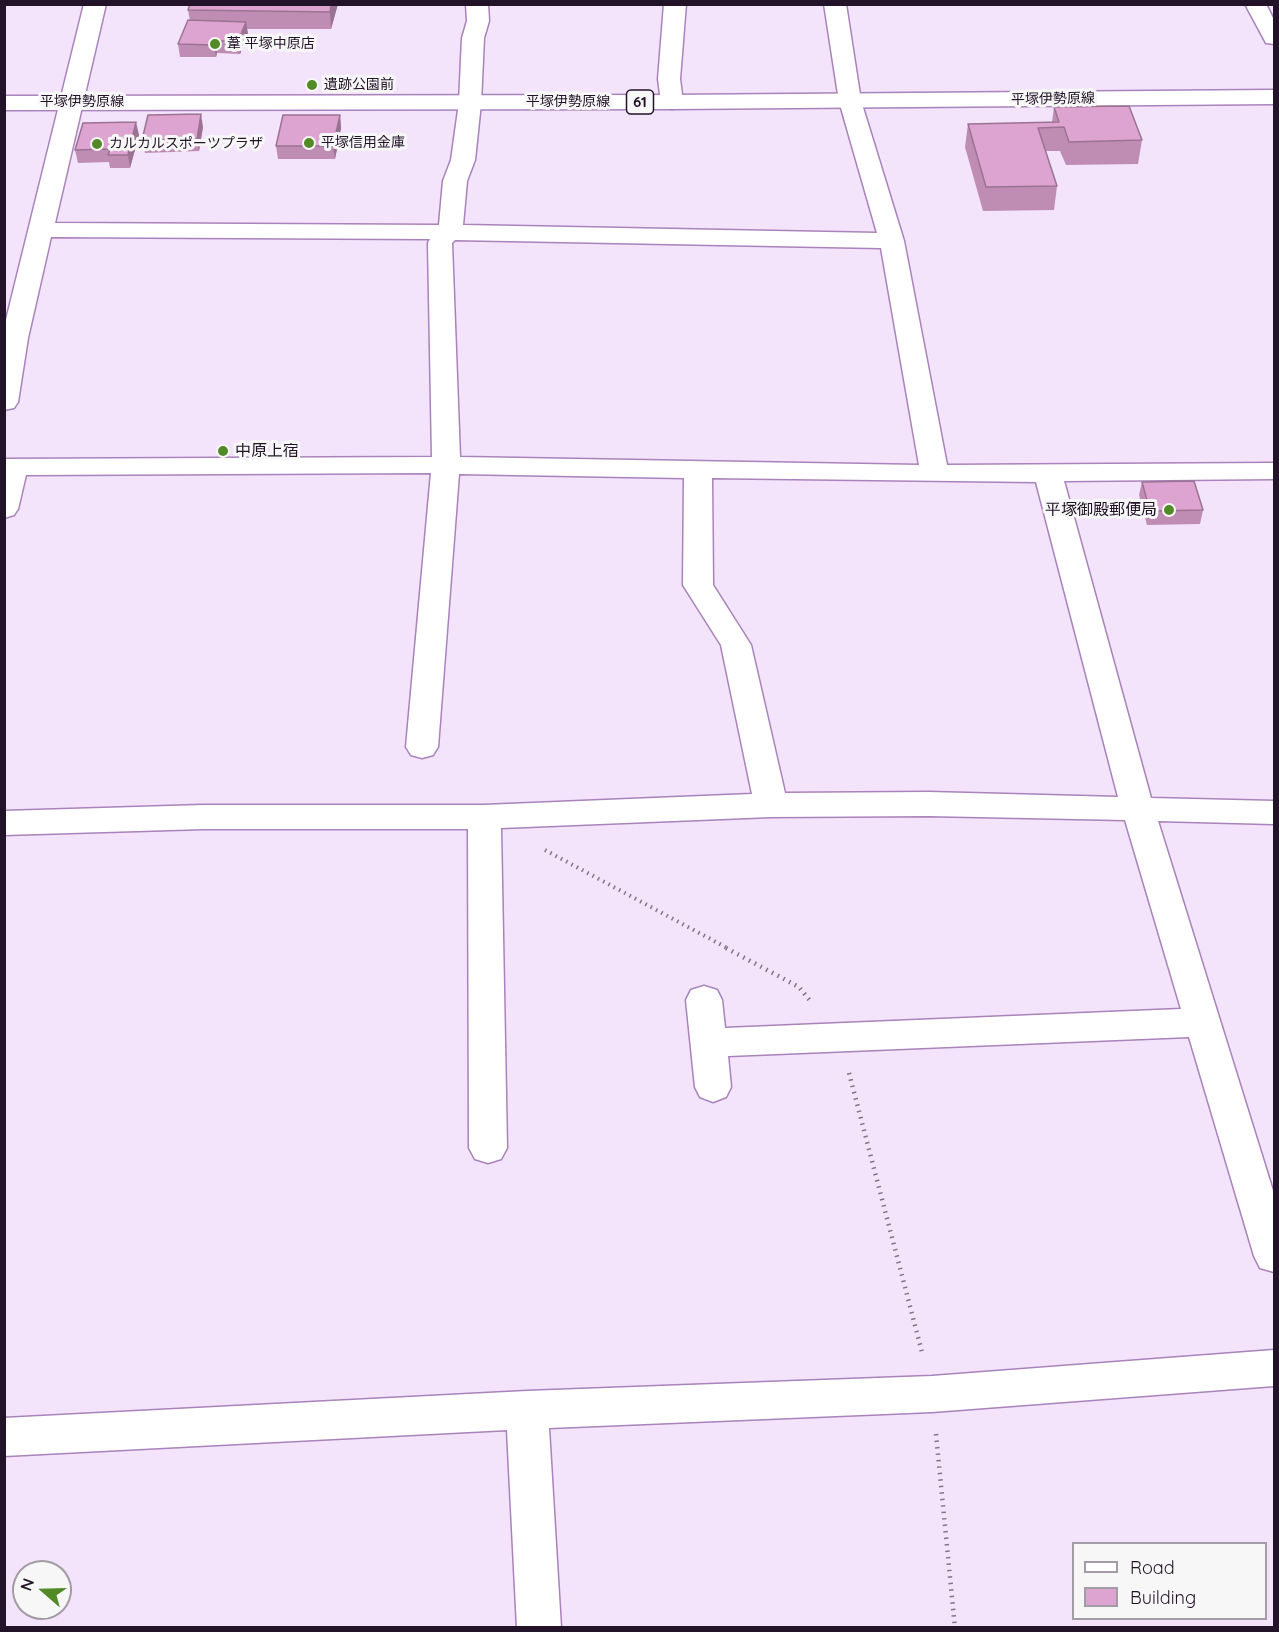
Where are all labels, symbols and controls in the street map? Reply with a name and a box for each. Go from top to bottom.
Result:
place label: 葦 平塚中原店 [227,36,315,52]
marker: 葦 平塚中原店 [208,37,222,51]
place label: 遺跡公園前 [324,77,394,93]
marker: 遺跡公園前 [305,78,319,92]
road number: 61 [626,90,654,114]
street label: 平塚伊勢原線 [1011,90,1095,108]
street label: 平塚伊勢原線 [40,94,124,110]
street label: 平塚伊勢原線 [526,94,610,110]
place label: 平塚信用金庫 [321,135,405,151]
place label: カルカルスポーツプラザ [109,136,263,152]
marker: 平塚信用金庫 [302,136,316,150]
marker: カルカルスポーツプラザ [90,137,104,151]
place label: 中原上宿 [235,441,299,461]
marker: 中原上宿 [216,444,230,458]
place label: 平塚御殿郵便局 [1045,500,1157,520]
marker: 平塚御殿郵便局 [1162,503,1176,517]
legend [1072,1542,1267,1620]
text: Road [1130,1556,1175,1579]
north arrow [12,1560,72,1620]
text: N [16,1576,38,1593]
text: Building [1130,1586,1196,1609]

